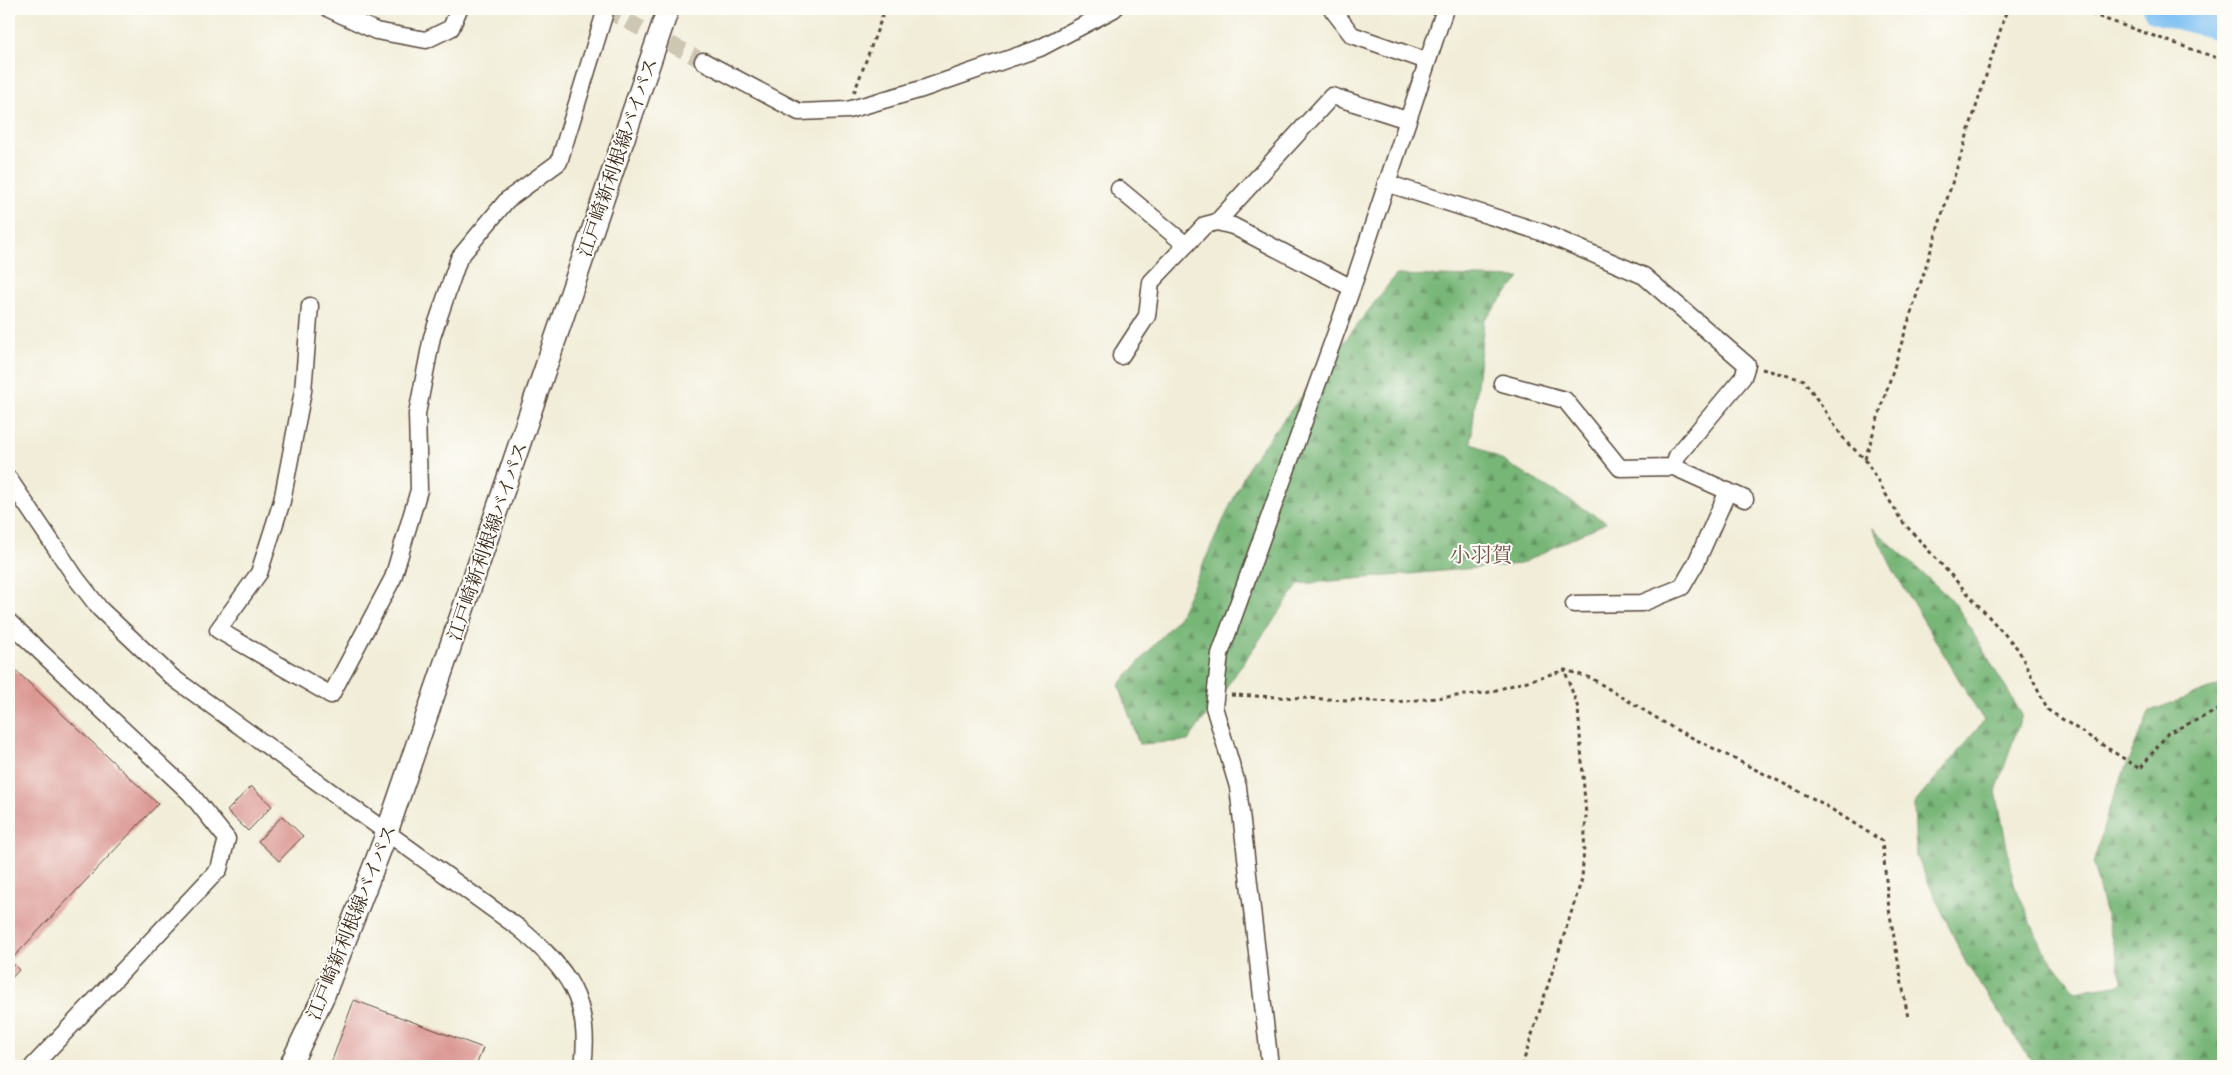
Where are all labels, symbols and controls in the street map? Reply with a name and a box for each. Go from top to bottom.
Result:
street label: 江戸崎新利根線バイパス [574,55,663,260]
street label: 江戸崎新利根線バイパス [444,439,533,644]
district label: 小羽賀 [1450,543,1513,569]
street label: 江戸崎新利根線バイパス [303,822,402,1024]

